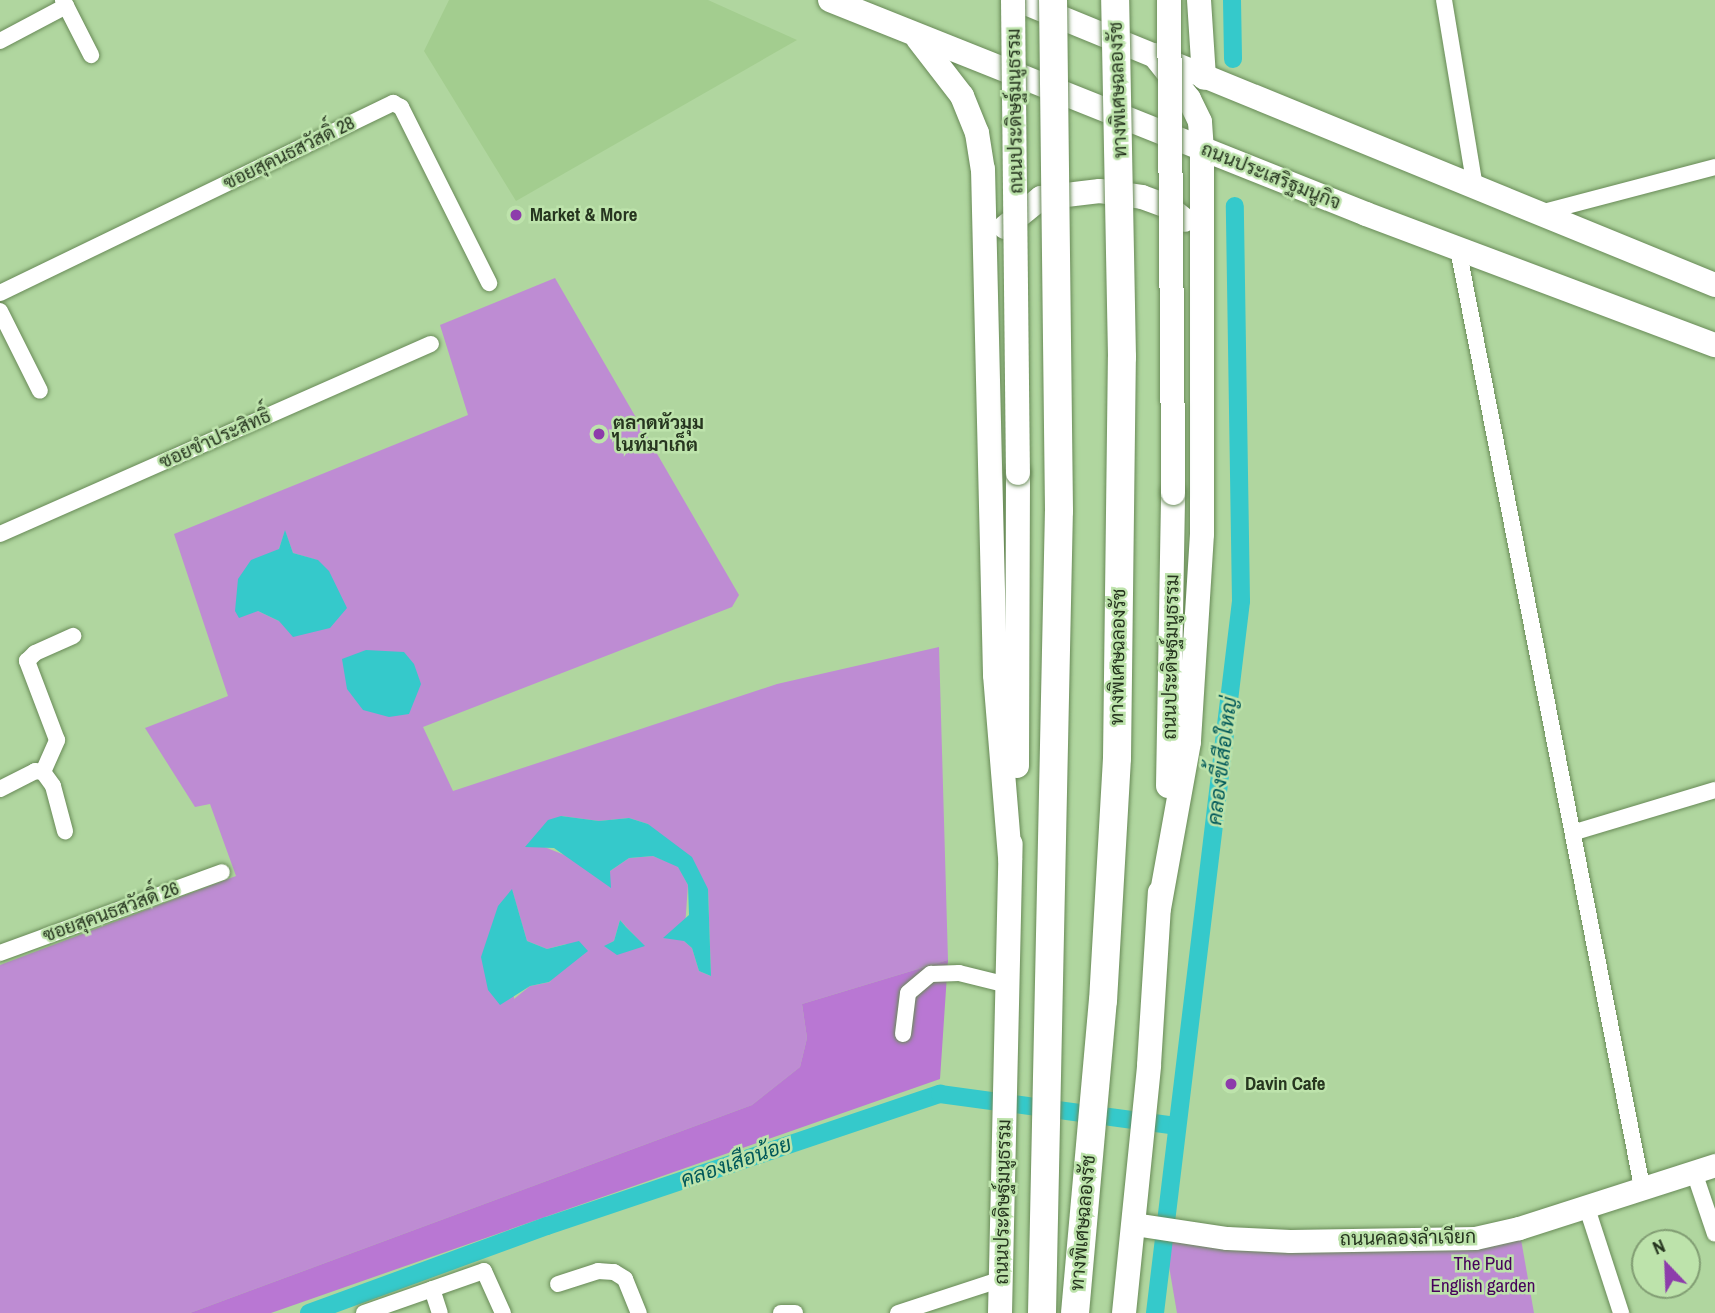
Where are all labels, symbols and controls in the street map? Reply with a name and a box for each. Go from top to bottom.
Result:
street label: ทางพิเศษฉลองรัช [1104,21,1132,159]
street label: ถนนประดิษฐ์มนูธรรม [1002,28,1028,194]
street label: ซอยสุคนธสวัสดิ์ 28 [220,111,358,195]
street label: ถนนประเสริฐมนูกิจ [1198,138,1344,214]
place label: Market & More [530,204,637,226]
marker: Market & More [508,207,524,223]
street label: ซอยขำประสิทธิ์ [156,404,274,474]
place label: ตลาดหัวมุม ไนท์มาเก็ต [613,412,704,456]
marker: ตลาดหัวมุม ไนท์มาเก็ต [591,426,607,442]
street label: ถนนประดิษฐ์มนูธรรม [1158,574,1184,740]
street label: ทางพิเศษฉลองรัช [1105,589,1131,725]
water label: คลองขี้เสือใหญ่ [1202,695,1242,827]
street label: ซอยสุคนธสวัสดิ์ 26 [40,877,182,947]
place label: Davin Cafe [1245,1073,1326,1095]
marker: Davin Cafe [1223,1076,1239,1092]
street label: ถนนประดิษฐ์มนูธรรม [990,1119,1016,1285]
water label: คลองเสือน้อย [677,1131,795,1193]
street label: ทางพิเศษฉลองรัช [1066,1154,1100,1292]
street label: ถนนคลองลำเจียก [1340,1225,1476,1251]
north arrow [1631,1229,1701,1299]
text: N [1648,1232,1669,1261]
park label: The Pud English garden [1431,1253,1535,1297]

